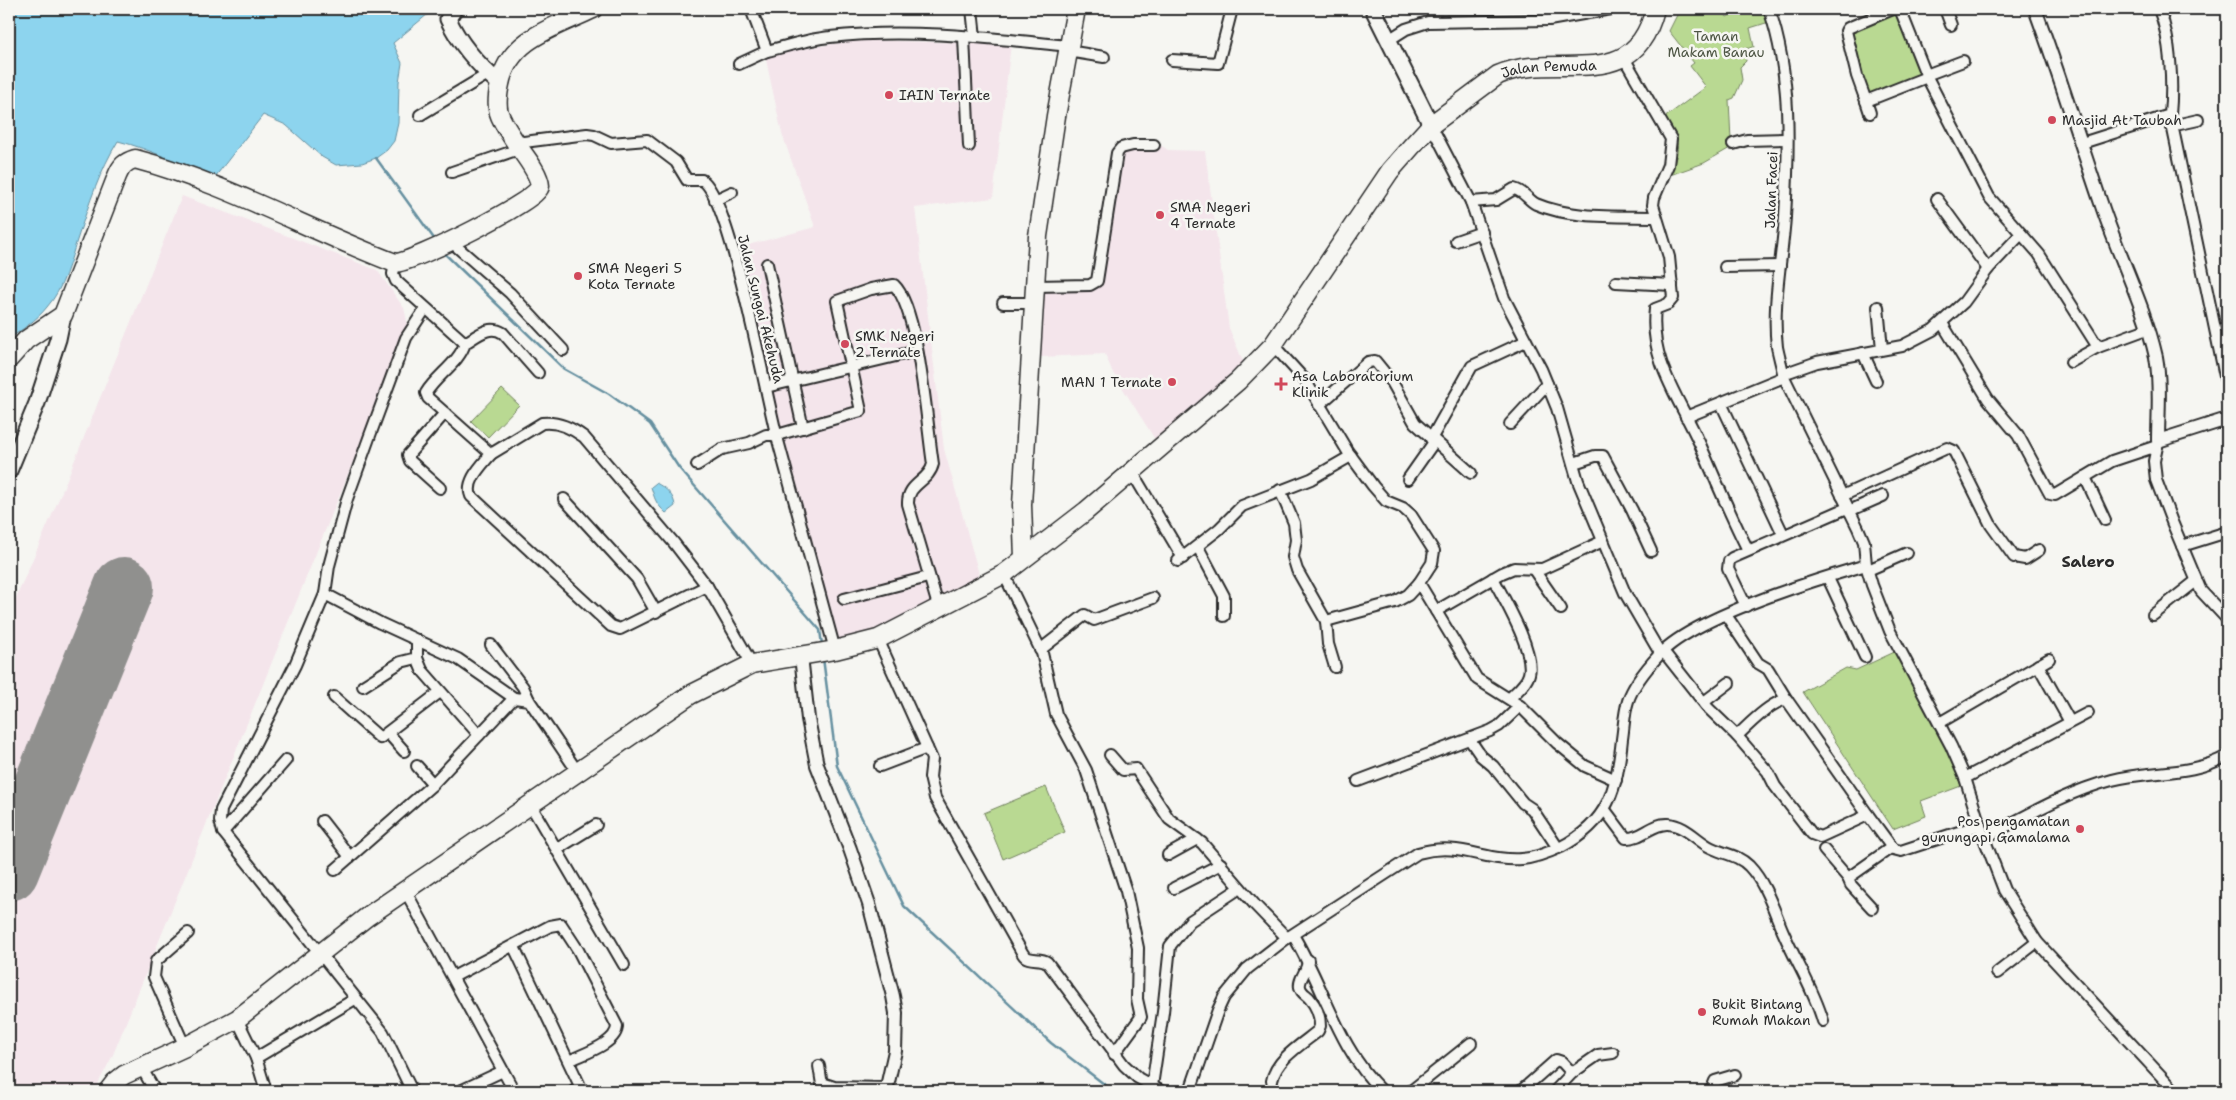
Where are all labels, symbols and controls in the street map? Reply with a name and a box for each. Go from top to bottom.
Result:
park label: Taman Makam Banau [1667,27,1765,61]
street label: Jalan Pemuda [1498,56,1598,82]
place label: IAIN Ternate [899,86,990,104]
marker: IAIN Ternate [883,89,895,101]
place label: Masjid At Taubah [2062,111,2182,129]
marker: Masjid At Taubah [2046,114,2058,126]
street label: Jalan Facei [1761,151,1781,229]
place label: SMA Negeri 4 Ternate [1170,198,1251,232]
marker: SMA Negeri 4 Ternate [1154,209,1166,221]
street label: Jalan Sungai Akehuda [734,233,788,386]
place label: SMA Negeri 5 Kota Ternate [588,259,682,293]
marker: SMA Negeri 5 Kota Ternate [572,270,584,282]
place label: SMK Negeri 2 Ternate [855,327,935,361]
marker: SMK Negeri 2 Ternate [839,338,851,350]
place label: Asa Laboratorium Klinik [1292,367,1413,401]
place label: MAN 1 Ternate [1061,373,1162,391]
marker: MAN 1 Ternate [1166,376,1178,388]
marker: Asa Laboratorium Klinik [1274,377,1288,391]
district label: Salero [2061,551,2115,572]
place label: Pos pengamatan gunungapi Gamalama [1921,812,2070,846]
marker: Pos pengamatan gunungapi Gamalama [2074,823,2086,835]
place label: Bukit Bintang Rumah Makan [1712,995,1811,1029]
marker: Bukit Bintang Rumah Makan [1696,1006,1708,1018]

